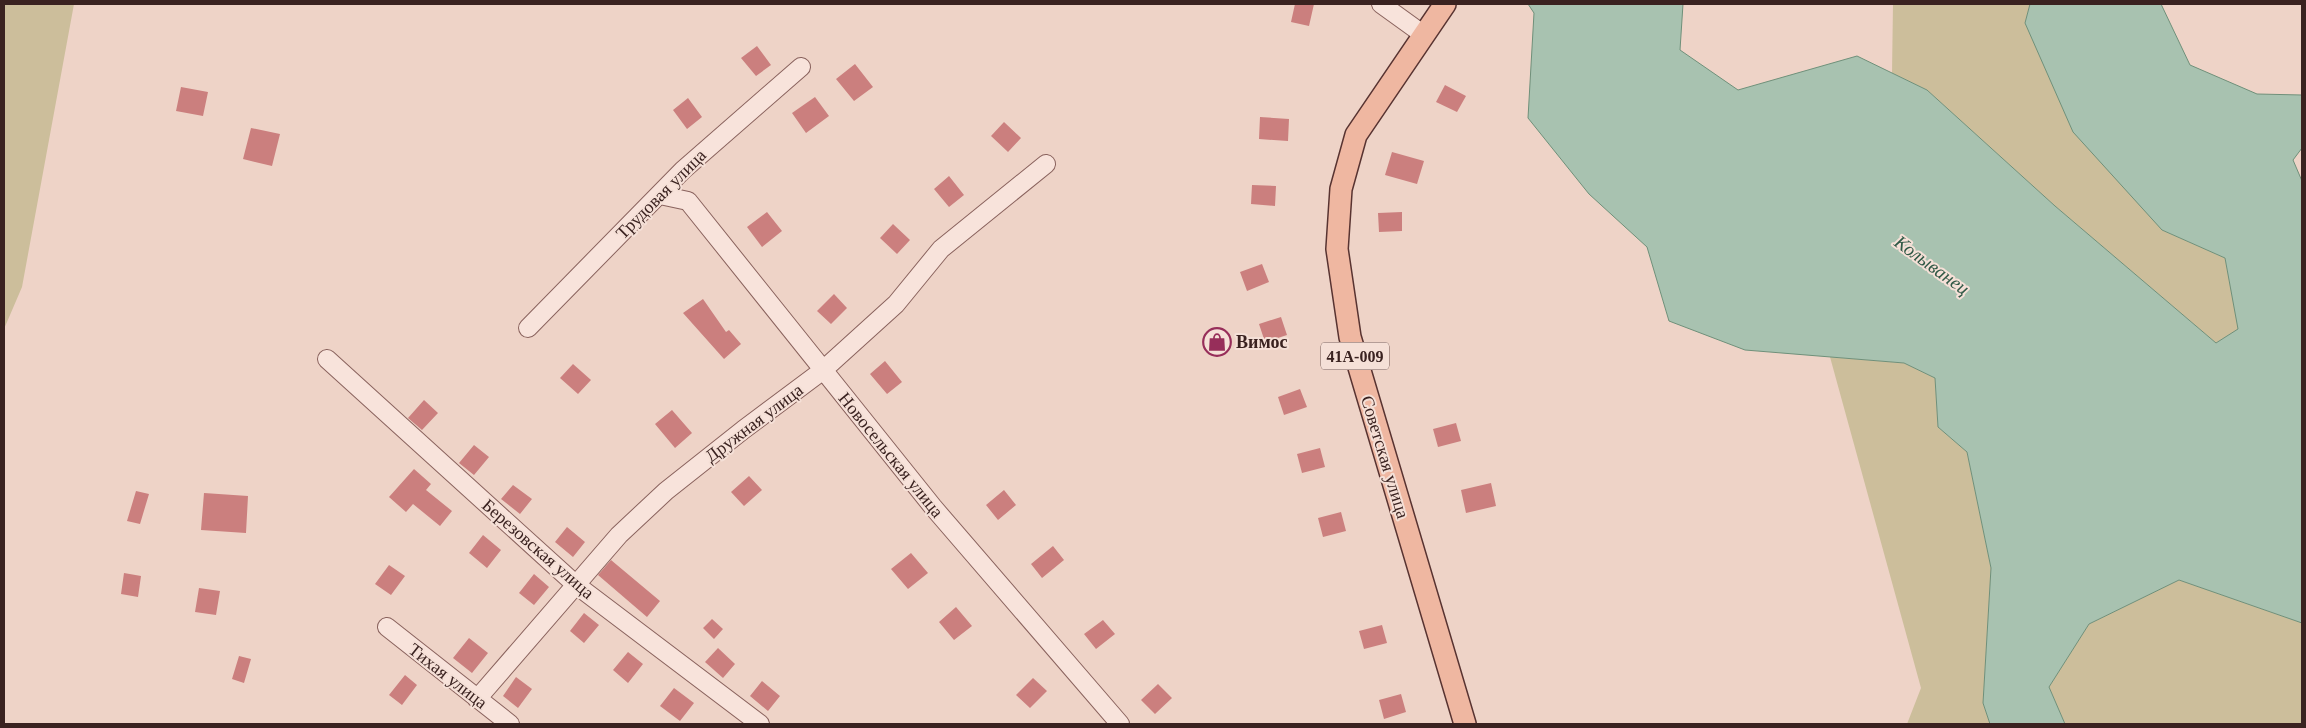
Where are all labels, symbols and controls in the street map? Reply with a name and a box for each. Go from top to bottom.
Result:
street label: Трудовая улица [612,145,710,243]
water label: Колыванец [1890,230,1973,299]
shop icon: Вимос [1202,327,1232,357]
place label: Вимос [1236,332,1287,352]
road number: 41А-009 [1321,342,1389,370]
street label: Дружная улица [701,380,807,466]
street label: Новосельская улица [834,389,948,521]
street label: Советская улица [1357,393,1413,521]
street label: Березовская улица [478,495,598,603]
street label: Тихая улица [405,639,491,713]

